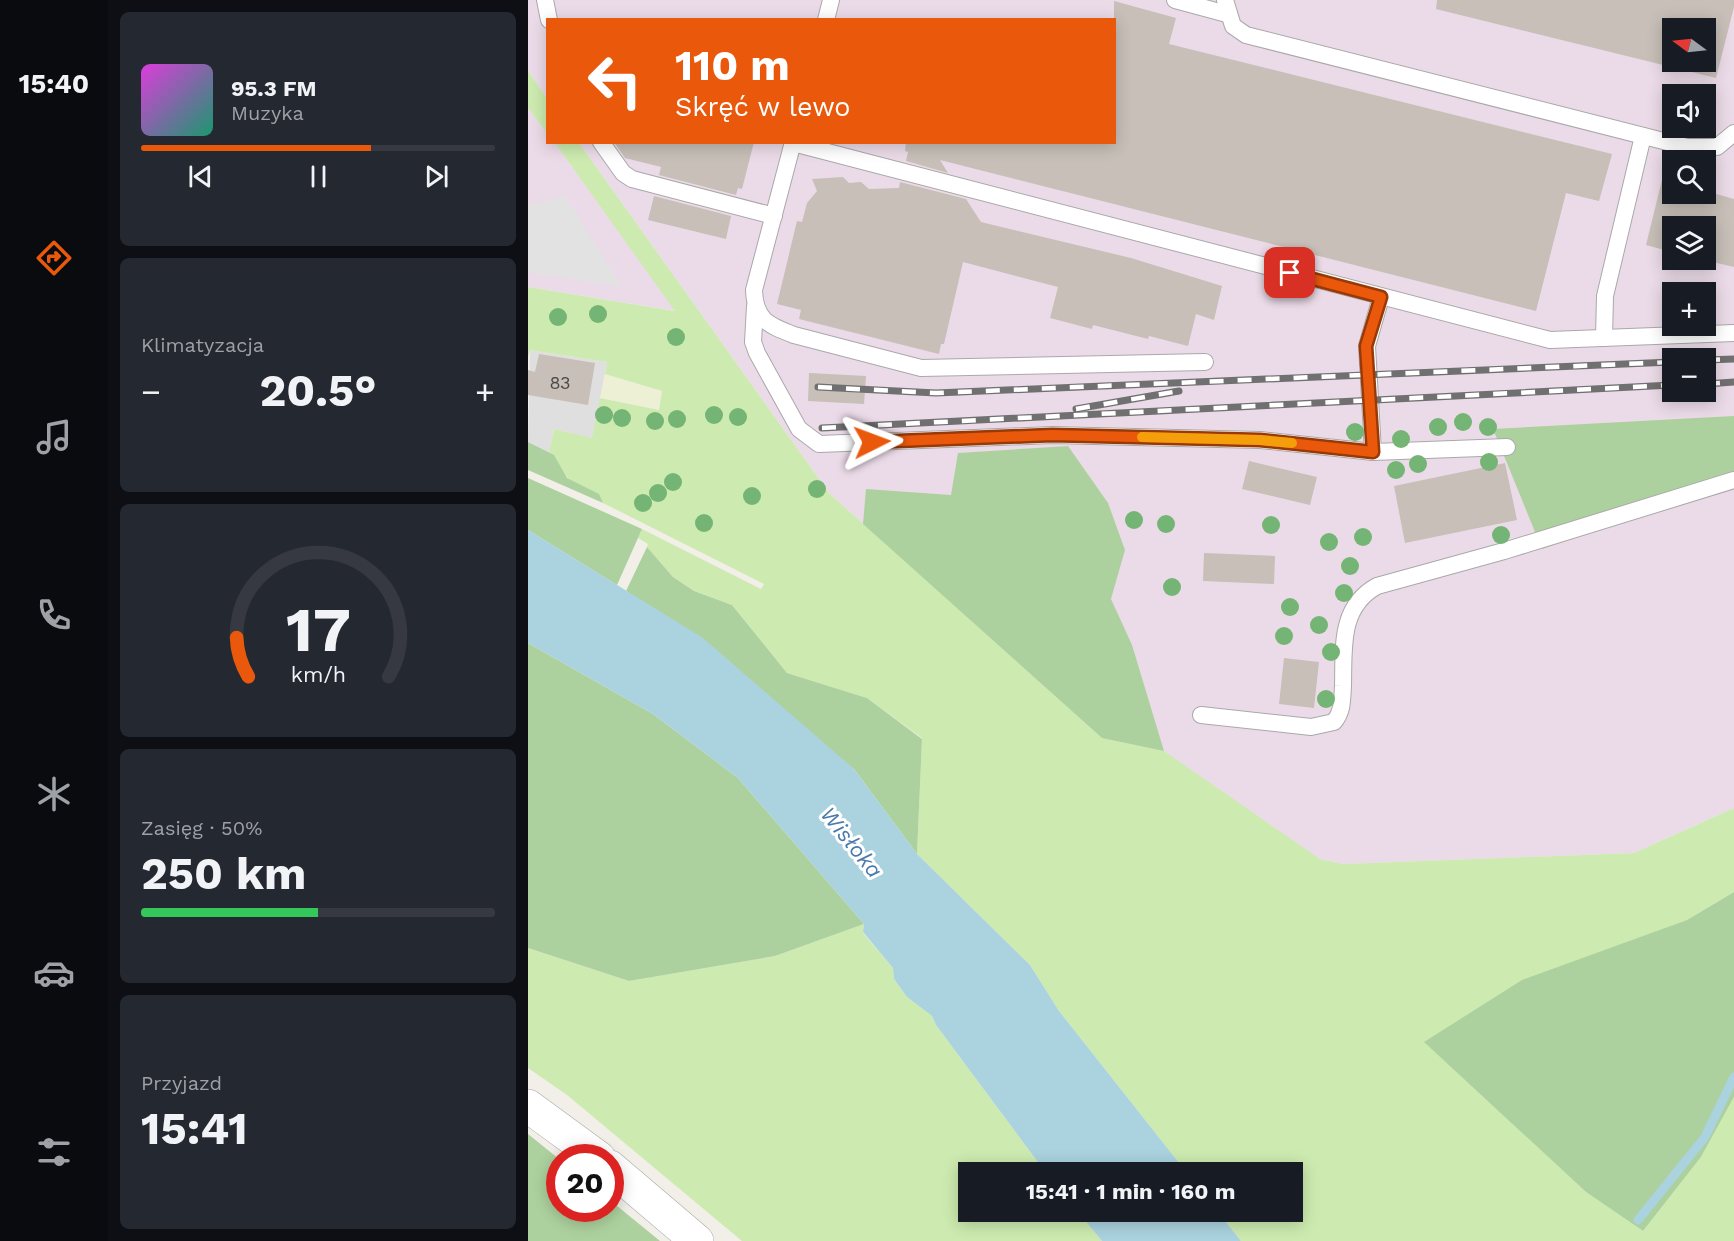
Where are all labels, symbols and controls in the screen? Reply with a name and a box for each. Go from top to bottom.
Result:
north arrow [1662,18,1716,72]
map controls [1662,18,1716,402]
text: 110 m [675,41,790,90]
icon: left [576,42,654,120]
text: 15:40 [19,68,89,100]
text: 95.3 FM [231,76,316,101]
button: sound [1662,84,1716,138]
text: Skręć w lewo [675,91,851,123]
text: Muzyka [231,101,304,125]
button: search [1662,150,1716,204]
icon: previous [184,160,217,193]
icon: pause [302,160,335,193]
icon: next [420,160,453,193]
button: layers [1662,216,1716,270]
icon: directions [33,237,75,279]
pin [1264,247,1315,298]
icon: arrive [1273,256,1306,289]
button: + [1662,282,1716,336]
text: Klimatyzacja [141,333,264,357]
button: − [1662,348,1716,402]
text: 20.5° [260,364,376,417]
text: − [141,372,161,411]
text: + [475,372,495,411]
house number: 83 [549,372,571,393]
position arrow [840,410,904,474]
icon: music [33,416,75,458]
icon: phone [33,594,75,636]
text: 17 [286,594,350,667]
text: km/h [290,663,346,688]
icon: climate [33,773,75,815]
water label: Wisłoka [816,802,888,883]
text: Zasięg · 50% [141,816,262,840]
text: 250 km [141,847,306,900]
icon: car [33,952,75,994]
text: Przyjazd [141,1071,222,1095]
text: 15:41 [141,1102,248,1155]
icon: filters [33,1131,75,1173]
speed limit sign: 20 [546,1144,624,1222]
text: 15:41 · 1 min · 160 m [1026,1179,1235,1204]

